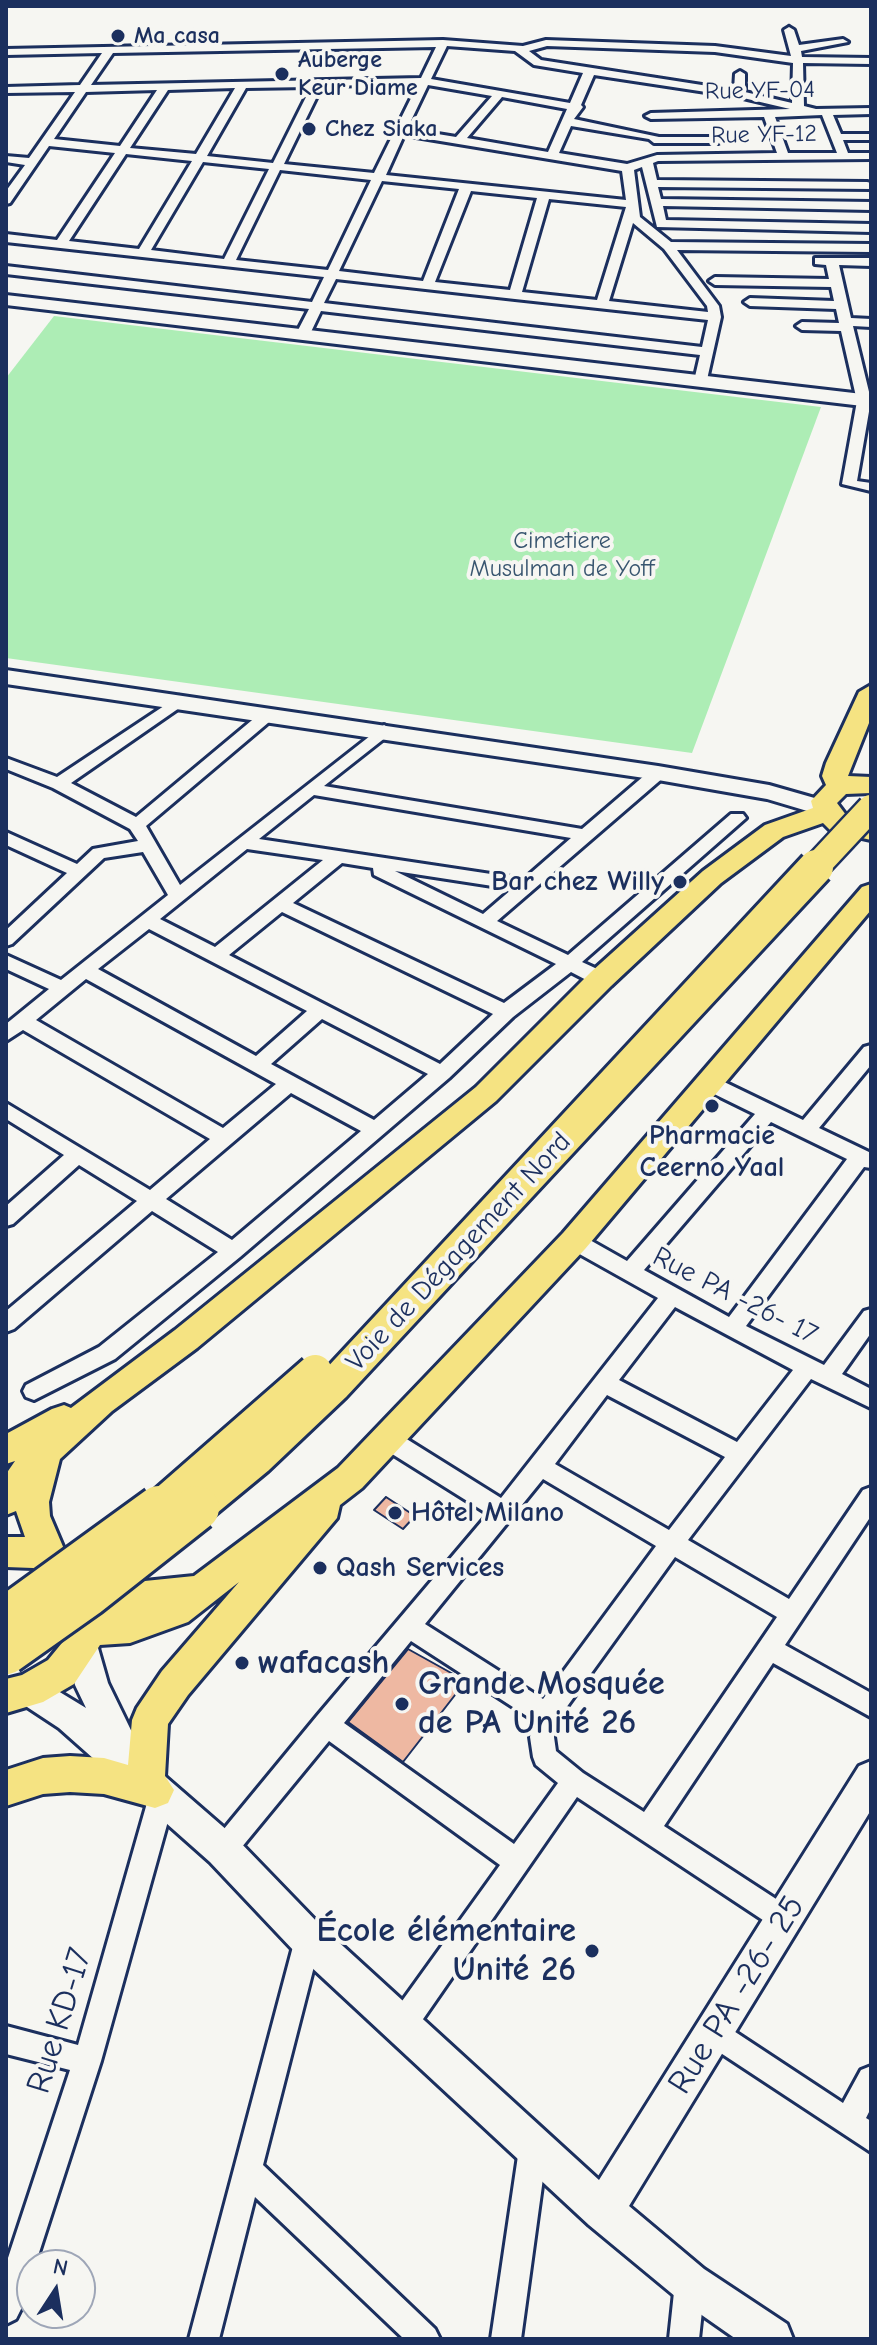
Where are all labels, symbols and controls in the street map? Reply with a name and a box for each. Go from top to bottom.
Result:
place label: Ma casa [134,22,220,50]
marker: Ma casa [109,27,127,45]
place label: Auberge Keur Diame [298,46,418,102]
marker: Auberge Keur Diame [273,65,291,83]
street label: Rue YF-04 [705,76,815,106]
place label: Chez Siaka [325,115,437,143]
marker: Chez Siaka [300,120,318,138]
street label: Rue YF-12 [711,120,817,150]
park label: Cimetiere Musulman de Yoff [470,527,654,583]
place label: Bar chez Willy [491,865,664,899]
marker: Bar chez Willy [671,873,689,891]
marker: Pharmacie Ceerno Yaal [703,1097,721,1115]
place label: Pharmacie Ceerno Yaal [640,1119,784,1185]
street label: Voie de Dégagement Nord [340,1126,578,1378]
street label: Rue PA -26- 17 [647,1240,823,1352]
place label: Hôtel Milano [411,1496,564,1530]
marker: Hôtel Milano [386,1504,404,1522]
place label: Qash Services [336,1551,504,1585]
marker: Qash Services [311,1559,329,1577]
place label: wafacash [258,1643,390,1683]
marker: wafacash [233,1654,251,1672]
place label: Grande Mosquée de PA Unité 26 [418,1664,665,1744]
marker: Grande Mosquée de PA Unité 26 [393,1695,411,1713]
street label: Rue PA -26- 25 [660,1888,814,2102]
place label: École élémentaire Unité 26 [317,1911,576,1990]
marker: École élémentaire Unité 26 [583,1942,601,1960]
street label: Rue KD-17 [19,1943,101,2099]
north arrow [16,2249,96,2329]
text: N [51,2253,70,2282]

